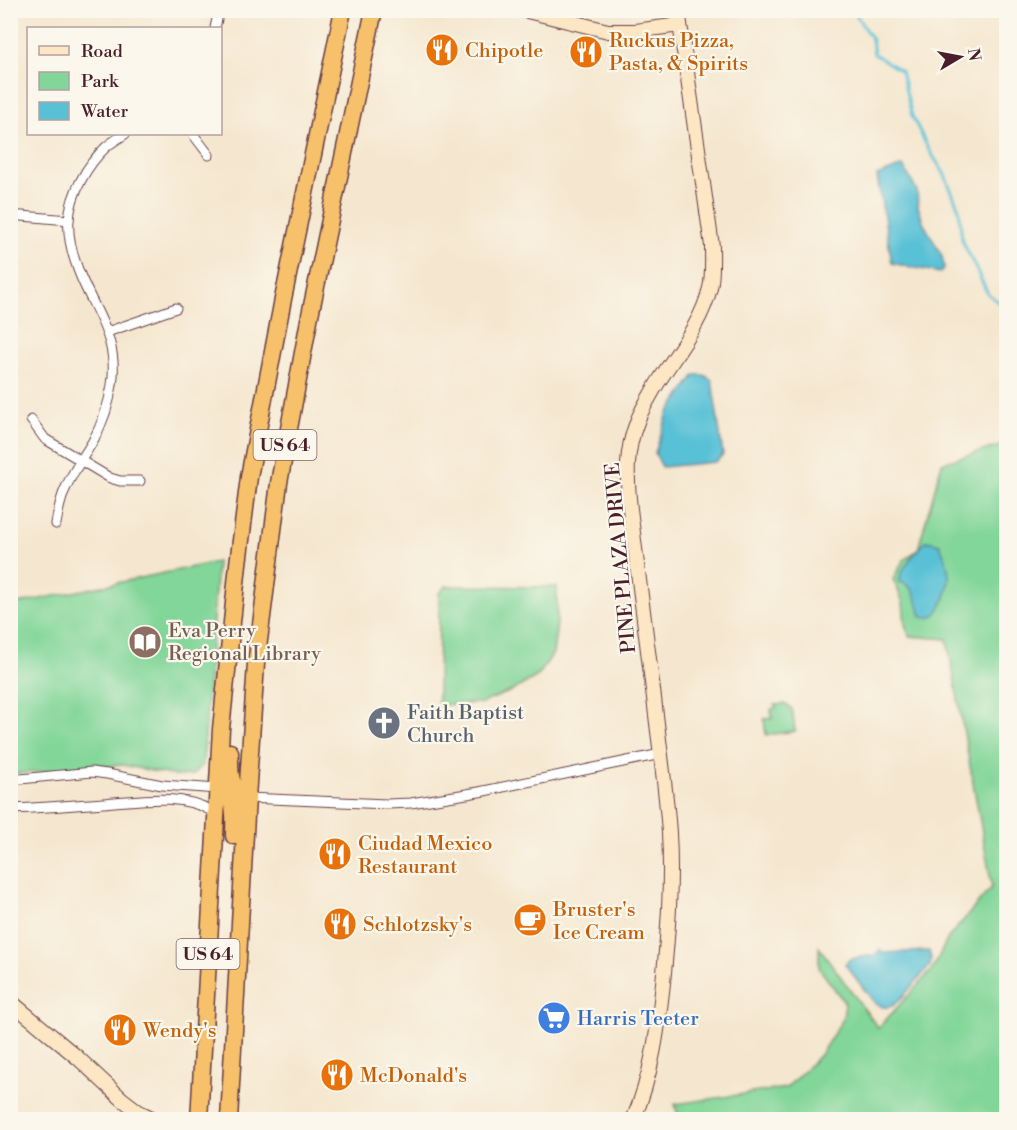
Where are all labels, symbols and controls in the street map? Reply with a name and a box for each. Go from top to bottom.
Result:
legend [27,27,222,135]
north arrow [930,27,990,87]
place label: Ruckus Pizza, Pasta, & Spirits [609,29,748,77]
restaurant icon: Chipotle [424,32,460,68]
restaurant icon: Ruckus Pizza, Pasta, & Spirits [568,34,604,70]
place label: Chipotle [465,39,543,64]
text: Road [81,40,124,63]
text: N [963,47,985,63]
text: Park [81,70,120,93]
text: Water [80,100,129,123]
road number: US 64 [254,430,316,460]
street label: PINE PLAZA DRIVE [601,461,642,654]
place label: Eva Perry Regional Library [168,619,321,667]
library icon: Eva Perry Regional Library [127,624,163,660]
place label: Faith Baptist Church [407,701,524,749]
church icon: Faith Baptist Church [366,705,402,741]
place label: Ciudad Mexico Restaurant [358,832,492,880]
restaurant icon: Ciudad Mexico Restaurant [317,836,353,872]
place label: Bruster's Ice Cream [552,898,645,946]
cafe icon: Bruster's Ice Cream [512,902,548,938]
restaurant icon: Schlotzsky's [322,906,358,942]
place label: Schlotzsky's [363,913,472,938]
road number: US 64 [176,939,240,969]
supermarket icon: Harris Teeter [536,1000,572,1036]
place label: Harris Teeter [577,1007,699,1032]
restaurant icon: Wendy's [102,1012,138,1048]
place label: Wendy's [142,1019,216,1044]
restaurant icon: McDonald's [319,1057,355,1093]
place label: McDonald's [360,1064,467,1089]

